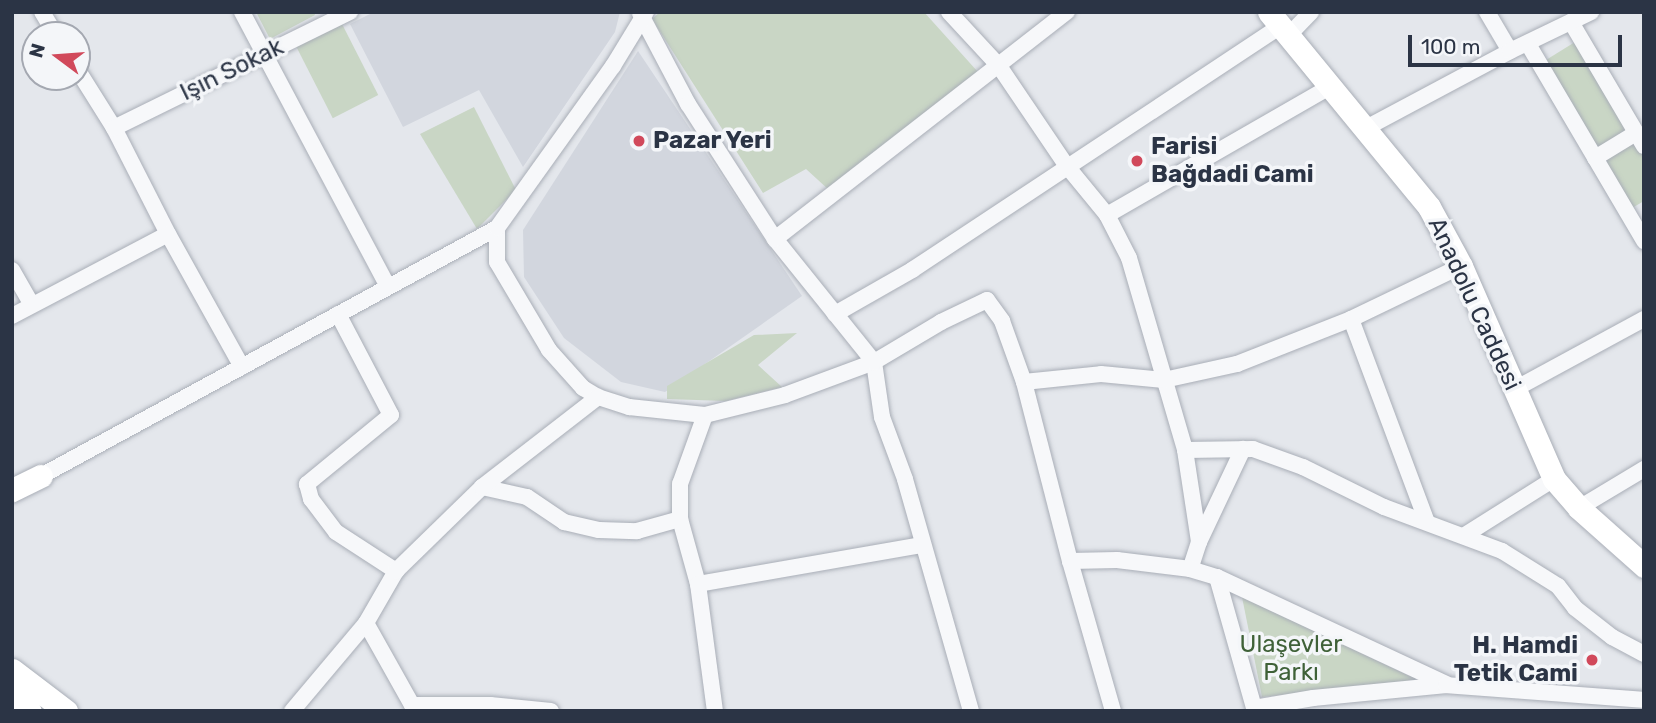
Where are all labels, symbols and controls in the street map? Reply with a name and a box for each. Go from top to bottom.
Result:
north arrow [21,21,91,91]
scale bar [1411,21,1624,65]
street label: Işın Sokak [176,33,288,107]
text: 100 m [1421,34,1480,59]
text: N [24,41,50,60]
place label: Pazar Yeri [653,127,773,155]
marker: Pazar Yeri [631,133,647,149]
place label: Farisi Bağdadi Cami [1151,133,1314,189]
marker: Farisi Bağdadi Cami [1129,153,1145,169]
street label: Anadolu Caddesi [1421,213,1527,395]
park label: Ulaşevler Parkı [1240,631,1342,687]
place label: H. Hamdi Tetik Cami [1454,632,1578,688]
marker: H. Hamdi Tetik Cami [1584,652,1600,668]

